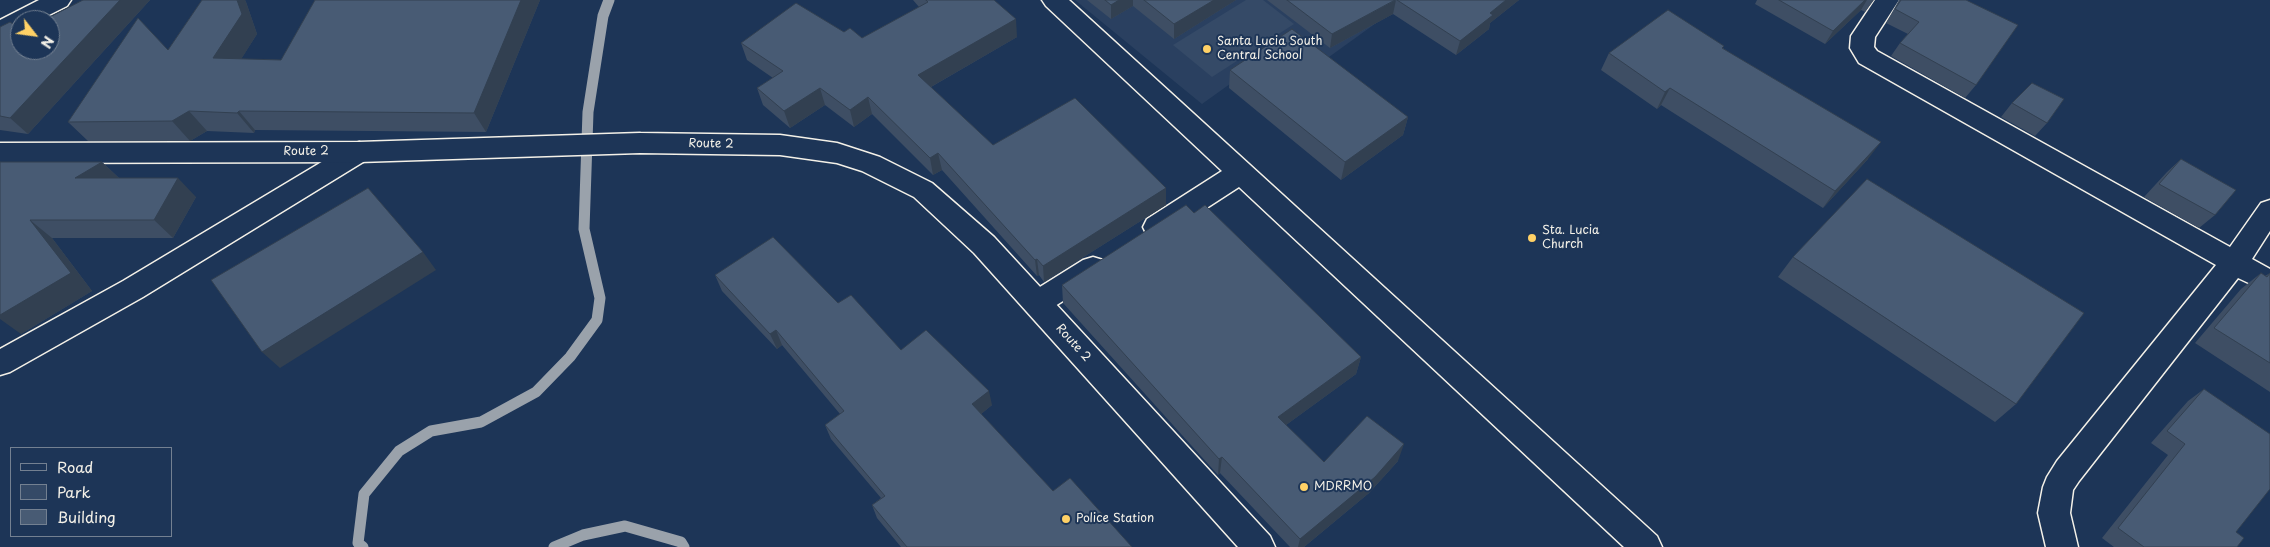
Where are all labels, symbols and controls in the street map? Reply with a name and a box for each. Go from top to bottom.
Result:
north arrow [10,10,60,60]
text: N [36,32,59,52]
place label: Santa Lucia South Central School [1217,35,1322,63]
marker: Santa Lucia South Central School [1201,43,1213,55]
street label: Route 2 [688,136,734,152]
street label: Route 2 [283,145,329,159]
place label: Sta. Lucia Church [1542,224,1599,252]
marker: Sta. Lucia Church [1526,232,1538,244]
street label: Route 2 [1052,321,1094,365]
legend [10,447,172,537]
text: Road [57,455,93,478]
text: Park [57,480,91,503]
place label: MDRRMO [1314,480,1372,494]
marker: MDRRMO [1298,481,1310,493]
text: Building [57,505,116,528]
place label: Police Station [1076,512,1154,526]
marker: Police Station [1060,513,1072,525]

